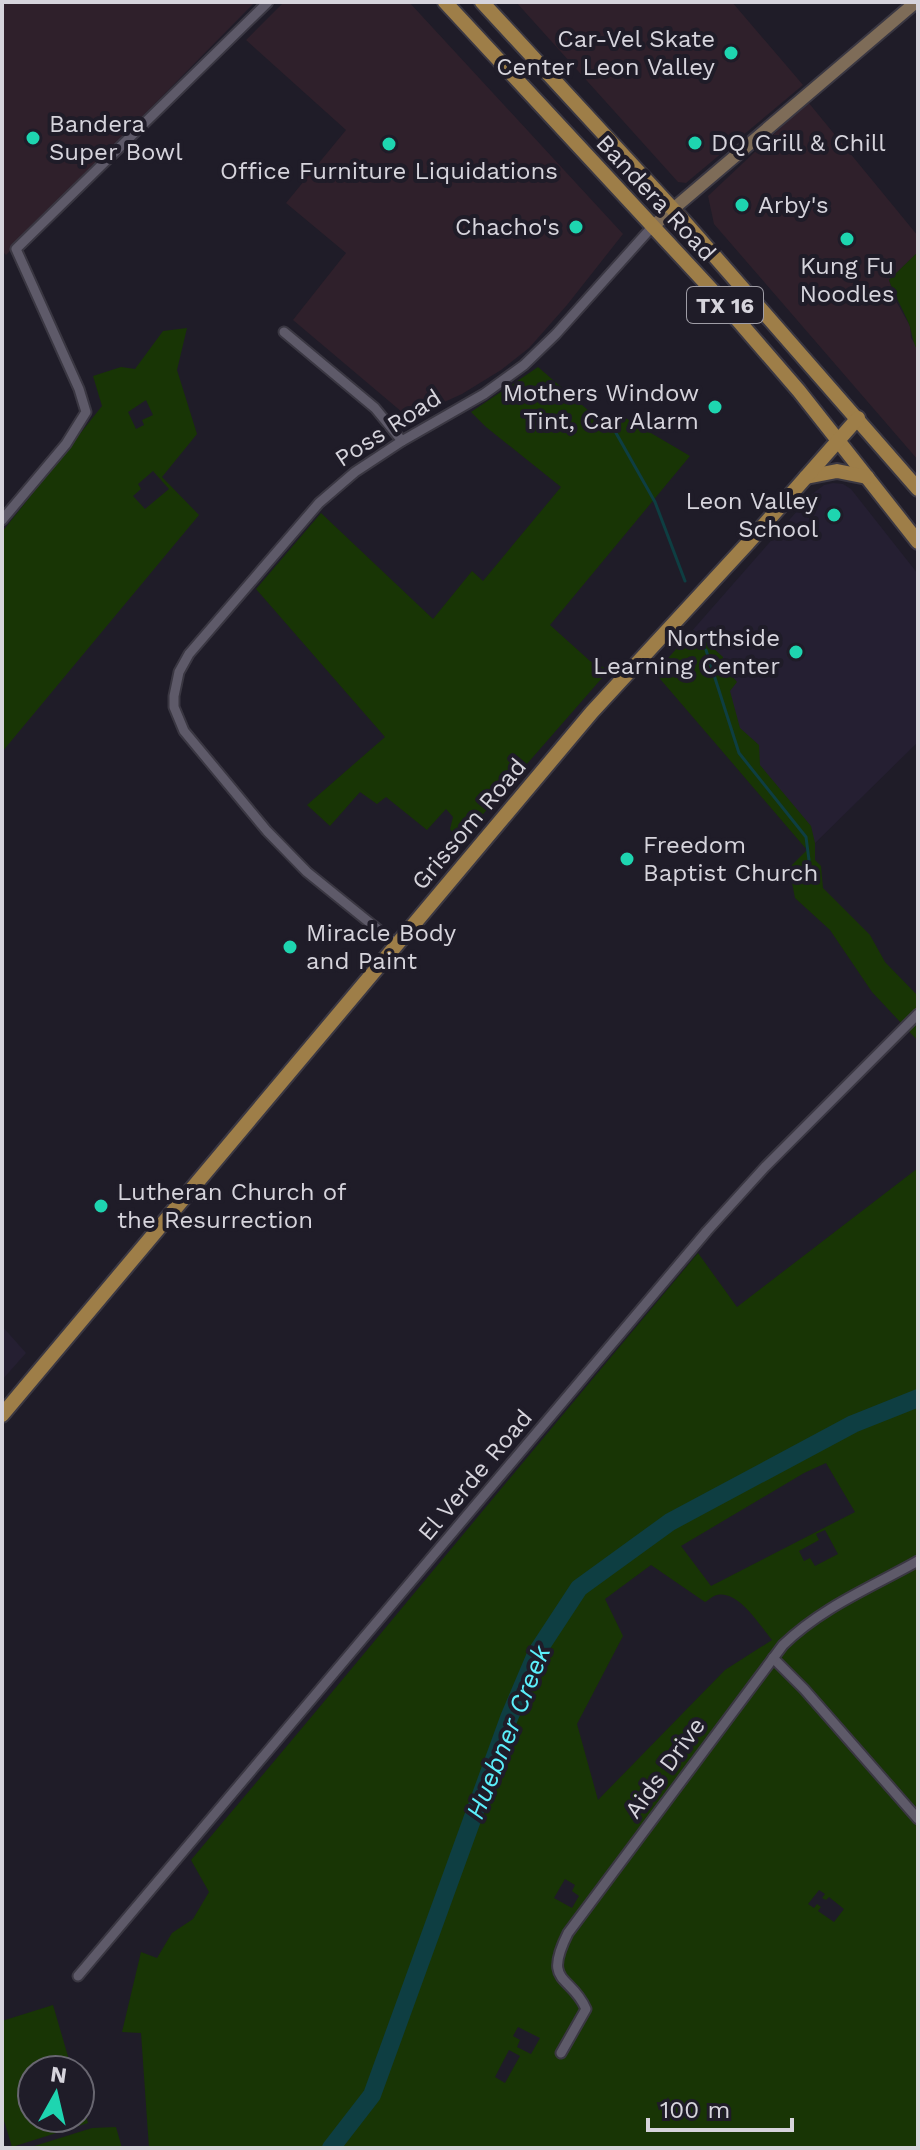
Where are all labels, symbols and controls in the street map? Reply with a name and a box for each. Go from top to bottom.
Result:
place label: Car-Vel Skate Center Leon Valley [496,25,716,81]
marker: Car-Vel Skate Center Leon Valley [722,44,740,62]
place label: Bandera Super Bowl [49,110,183,166]
marker: Bandera Super Bowl [24,129,42,147]
street label: Bandera Road [590,129,722,267]
place label: DQ Grill & Chill [711,129,886,157]
marker: DQ Grill & Chill [686,134,704,152]
marker: Office Furniture Liquidations [380,135,398,153]
place label: Office Furniture Liquidations [220,157,558,185]
place label: Arby's [758,191,829,219]
marker: Arby's [733,196,751,214]
place label: Chacho's [455,213,560,241]
marker: Chacho's [567,218,585,236]
marker: Kung Fu Noodles [838,230,856,248]
place label: Kung Fu Noodles [799,252,895,308]
road number: TX 16 [687,287,763,323]
place label: Mothers Window Tint, Car Alarm [503,379,699,435]
street label: Poss Road [330,383,446,473]
marker: Mothers Window Tint, Car Alarm [706,398,724,416]
place label: Leon Valley School [685,487,819,543]
marker: Leon Valley School [825,506,843,524]
place label: Northside Learning Center [593,624,780,680]
marker: Northside Learning Center [787,643,805,661]
street label: Grissom Road [406,753,532,895]
place label: Freedom Baptist Church [643,831,818,887]
marker: Freedom Baptist Church [618,850,636,868]
place label: Miracle Body and Paint [306,919,457,975]
marker: Miracle Body and Paint [281,938,299,956]
place label: Lutheran Church of the Resurrection [117,1178,347,1234]
marker: Lutheran Church of the Resurrection [92,1197,110,1215]
street label: El Verde Road [412,1404,538,1546]
water label: Huebner Creek [460,1640,557,1823]
street label: Aids Drive [619,1712,711,1824]
north arrow [16,2054,96,2134]
text: N [49,2061,69,2088]
scale bar [648,2082,792,2132]
text: 100 m [660,2096,730,2124]

